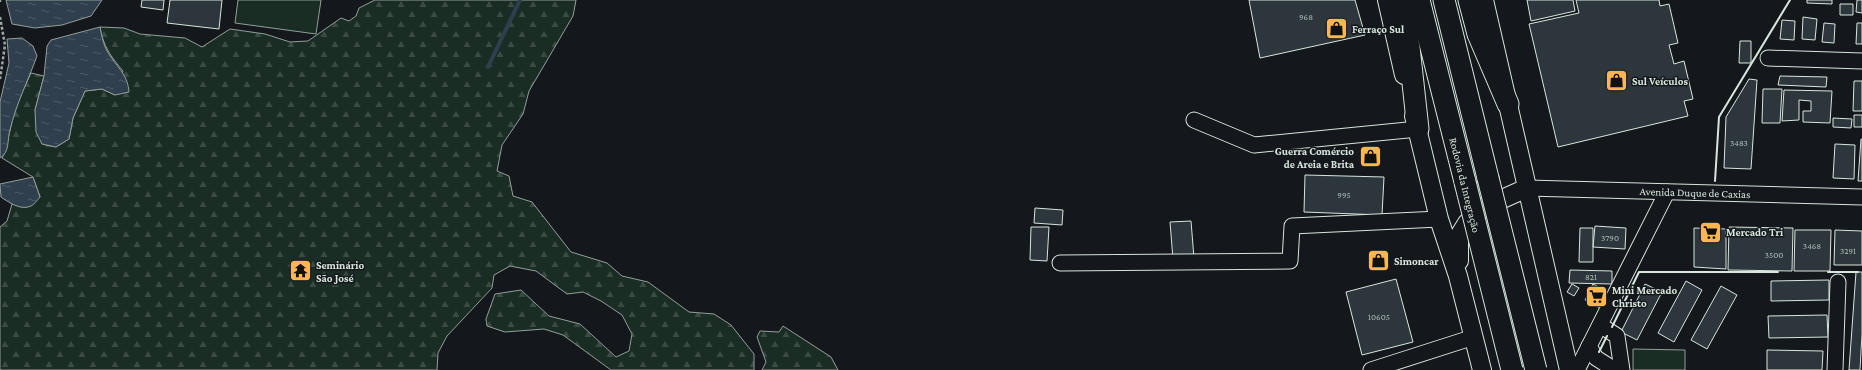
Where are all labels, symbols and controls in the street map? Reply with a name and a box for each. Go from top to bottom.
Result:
house number: 968 [1299,12,1313,22]
shop icon: Ferraço Sul [1323,16,1349,42]
place label: Ferraço Sul [1352,23,1405,35]
shop icon: Sul Veículos [1603,68,1629,94]
place label: Sul Veículos [1632,75,1688,87]
street label: Rodovia da Integração [1446,136,1483,235]
house number: 3483 [1730,138,1748,148]
shop icon: Guerra Comércio de Areia e Brita [1357,144,1383,170]
place label: Guerra Comércio de Areia e Brita [1275,145,1355,170]
street label: Avenida Duque de Caxias [1639,185,1751,200]
house number: 995 [1337,190,1351,200]
supermarket icon: Mercado Tri [1697,219,1723,245]
place label: Mercado Tri [1726,226,1784,238]
house number: 3790 [1601,233,1619,243]
house number: 3468 [1803,241,1821,251]
house number: 3291 [1840,246,1856,256]
shop icon: Simoncar [1366,248,1392,274]
house number: 3500 [1765,250,1783,260]
place label: Simoncar [1394,255,1439,267]
temple icon: Seminário São José [287,258,313,284]
place label: Seminário São José [316,259,364,284]
house number: 821 [1585,272,1597,282]
supermarket icon: Mini Mercado Christo [1583,283,1609,309]
place label: Mini Mercado Christo [1612,284,1677,309]
house number: 10605 [1368,312,1390,322]

